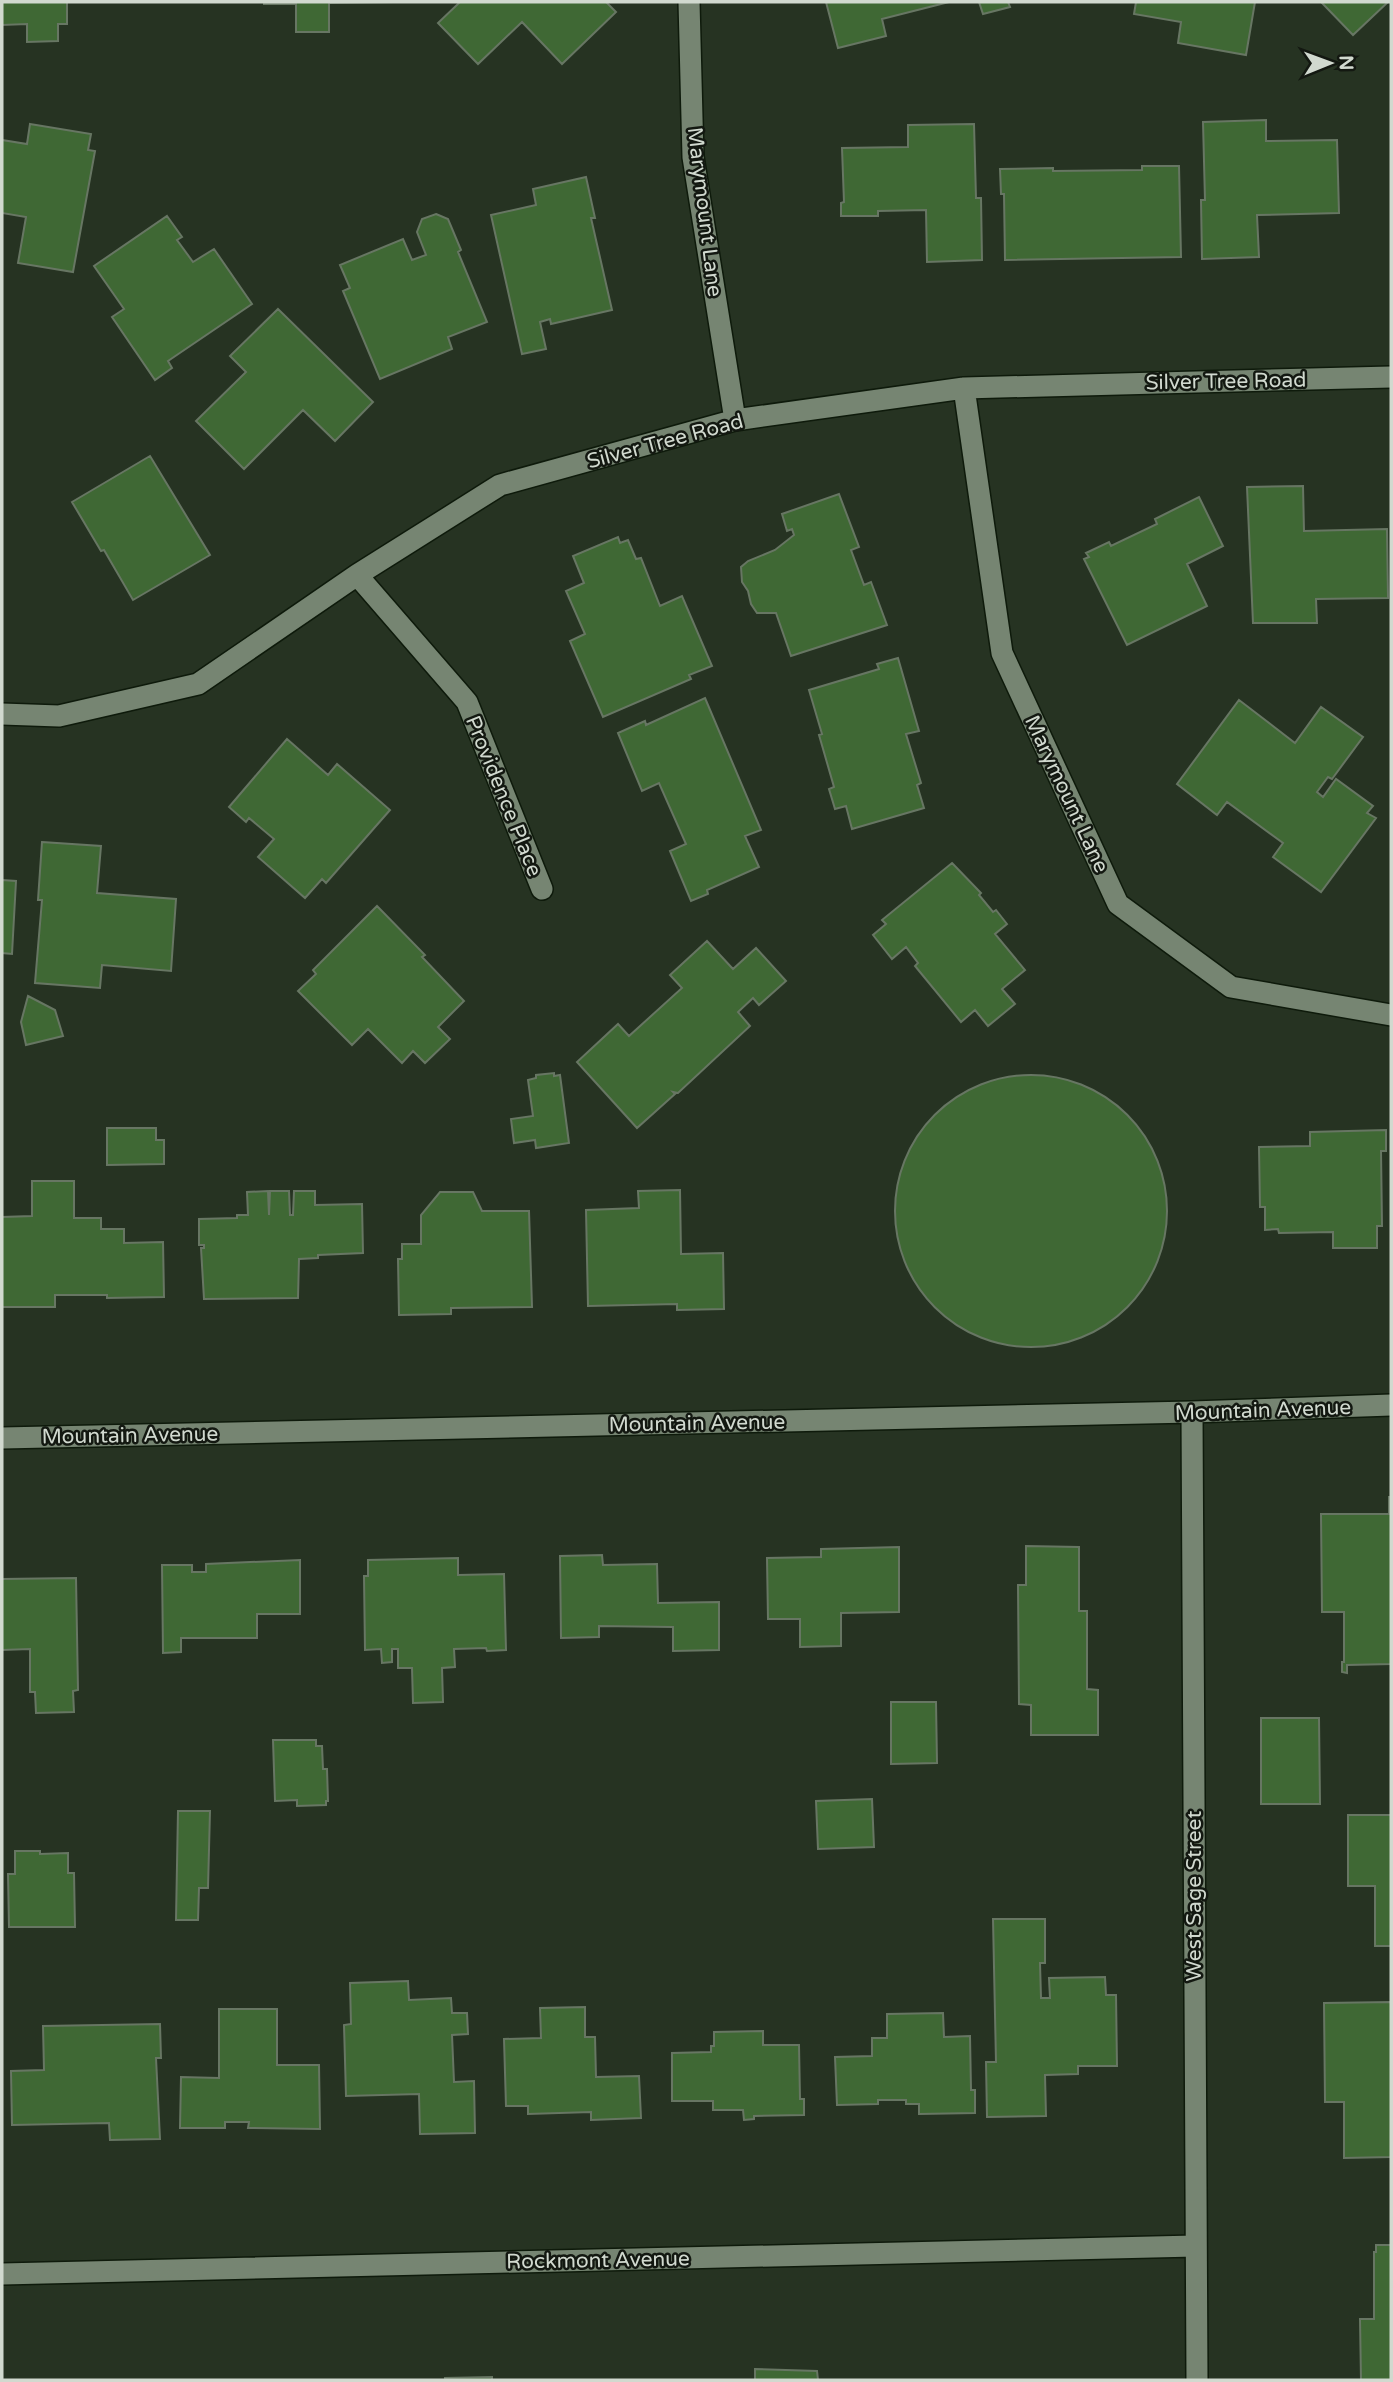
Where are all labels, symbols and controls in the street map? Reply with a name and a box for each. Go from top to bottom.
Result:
north arrow [1295,28,1365,98]
text: N [1335,55,1357,71]
street label: Marymount Lane [682,126,727,298]
street label: Silver Tree Road [1145,368,1307,395]
street label: Silver Tree Road [584,409,746,474]
street label: Providence Place [460,712,547,880]
street label: Marymount Lane [1019,712,1114,877]
street label: Mountain Avenue [1174,1395,1352,1426]
street label: Mountain Avenue [609,1409,786,1438]
street label: Mountain Avenue [42,1421,219,1450]
street label: West Sage Street [1182,1810,1207,1982]
street label: Rockmont Avenue [506,2246,690,2275]

